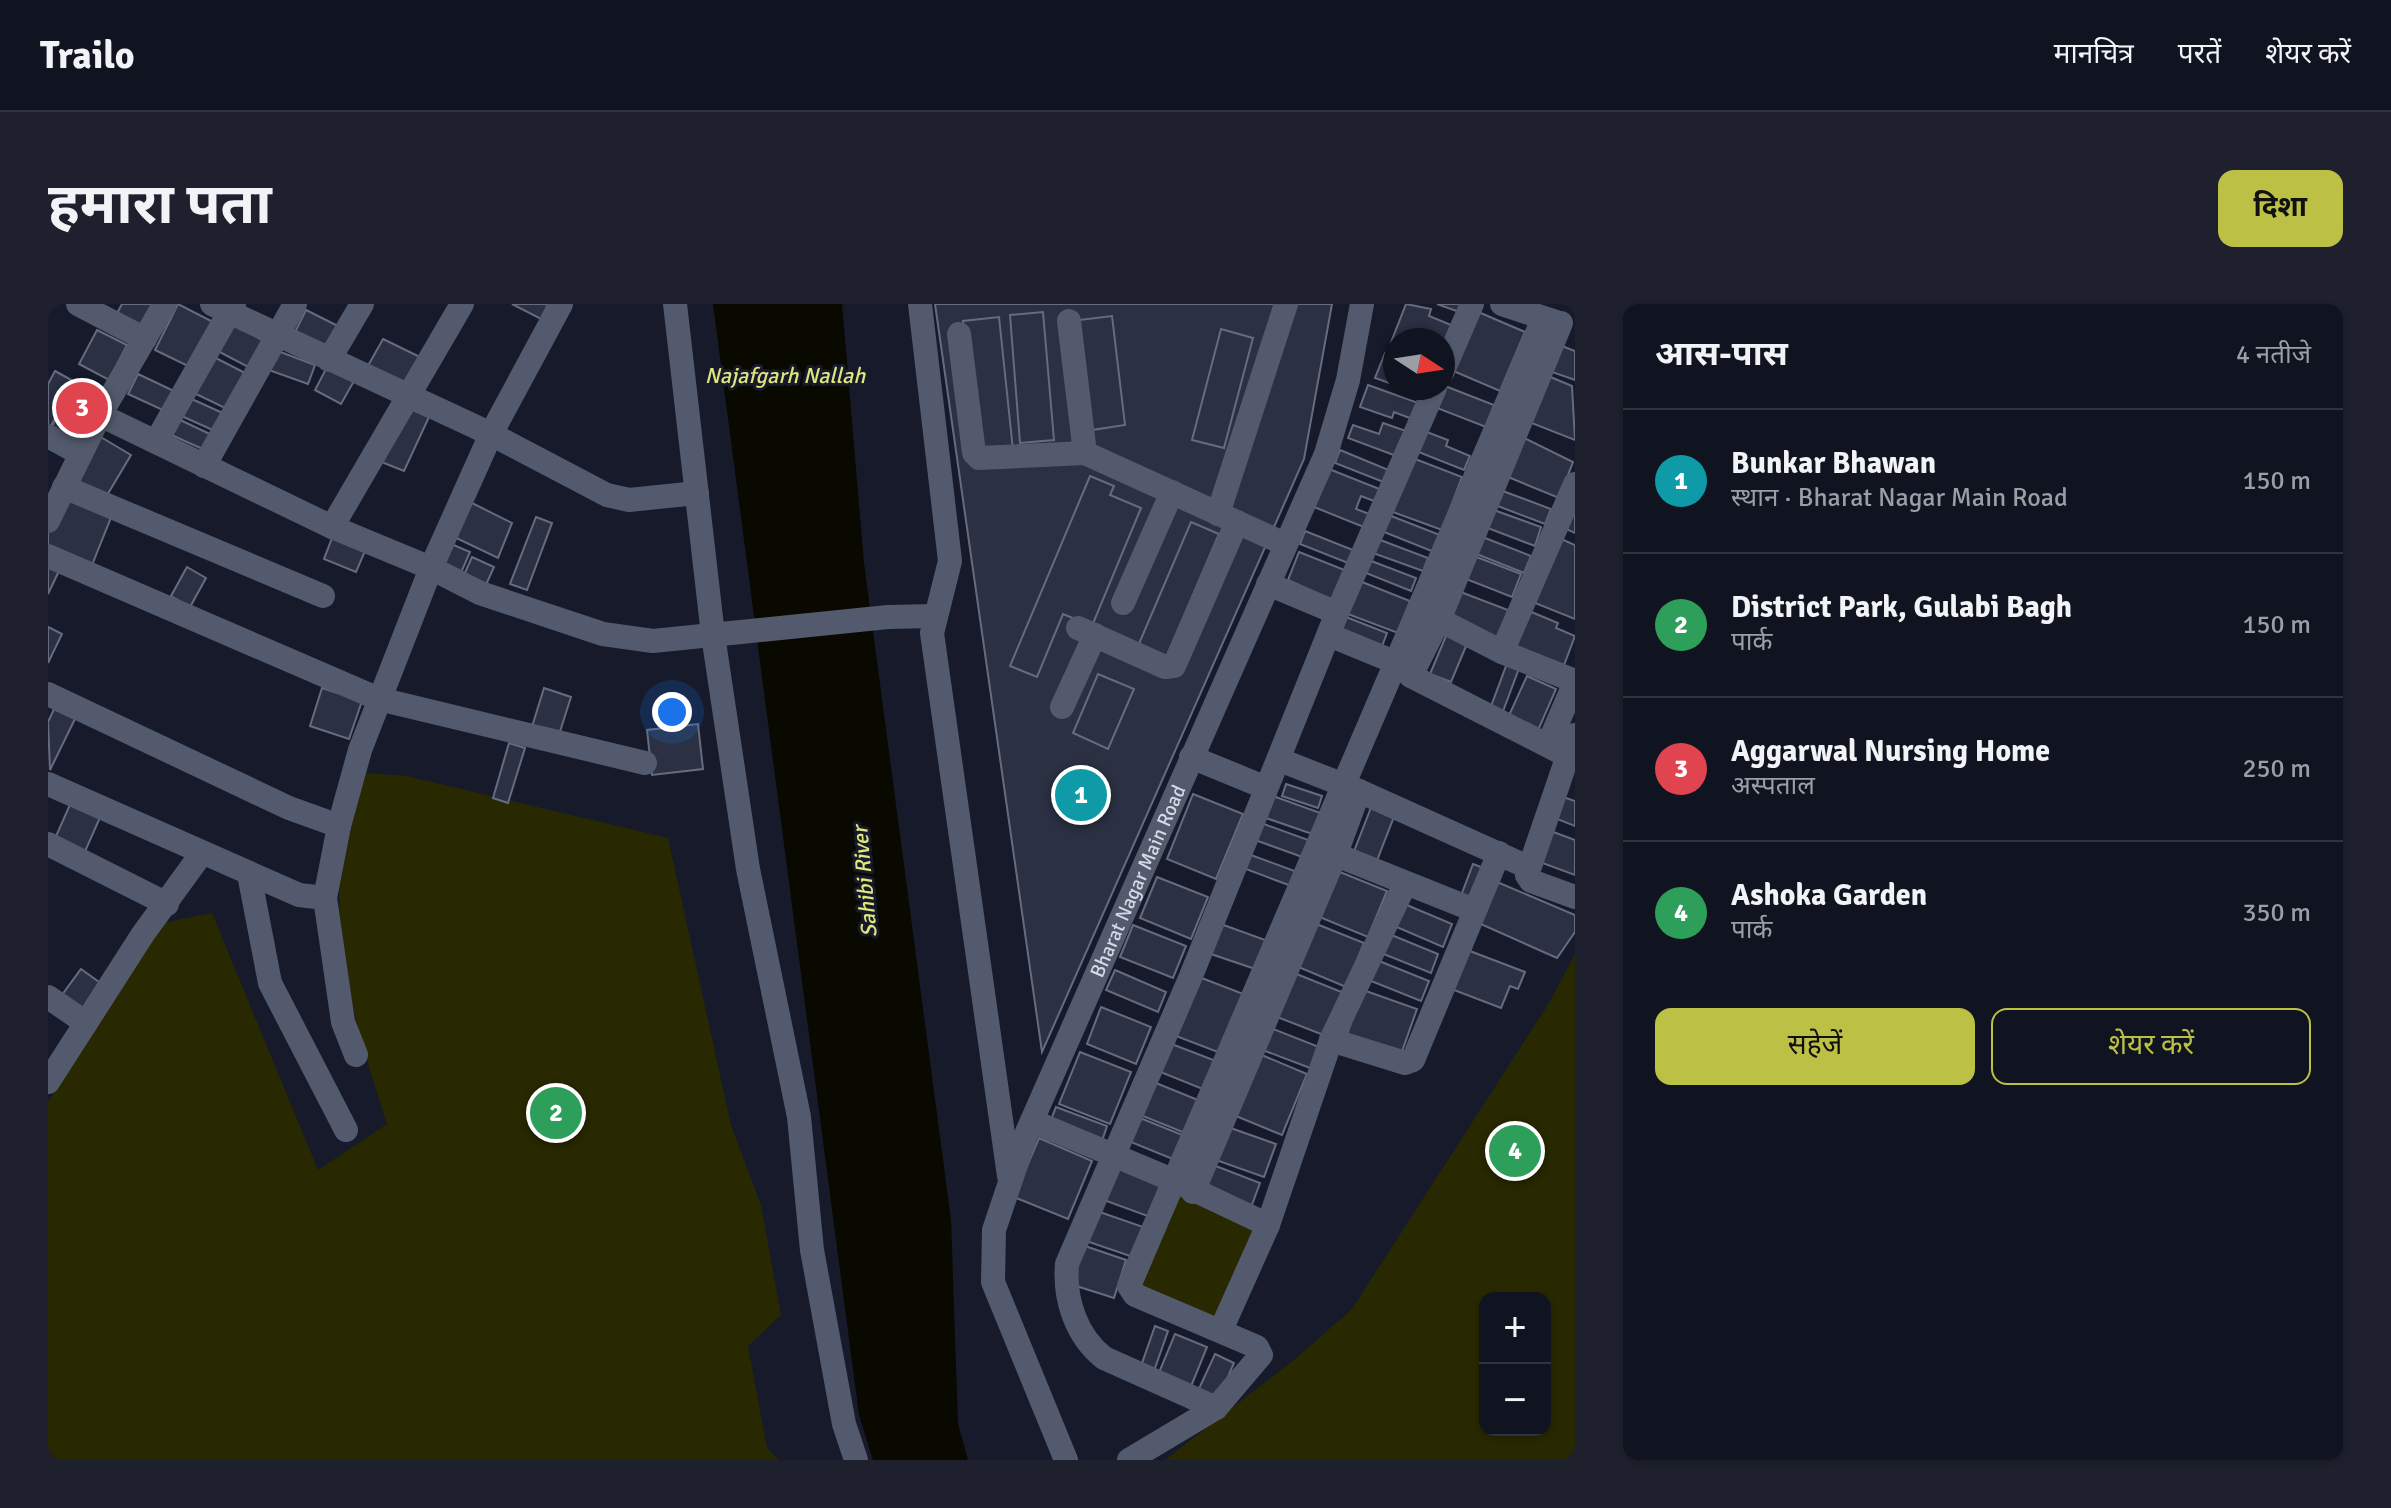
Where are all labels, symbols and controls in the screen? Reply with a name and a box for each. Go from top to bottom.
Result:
text: Trailo [40,32,135,79]
text: मानचित्र [2054,37,2134,71]
text: परतें [2178,37,2221,71]
text: शेयर करें [2265,37,2351,71]
text: हमारा पता [48,170,272,239]
button: दिशा [2218,170,2343,247]
north arrow [1383,328,1455,400]
text: आस-पास [1655,333,1788,375]
text: 4 नतीजे [2236,339,2311,371]
water label: Najafgarh Nallah [705,362,866,389]
pin: 3 [56,378,108,438]
text: Bunkar Bhawan [1731,445,1936,482]
text: 1 [1674,465,1688,497]
text: 150 m [2242,465,2311,497]
text: स्थान · Bharat Nagar Main Road [1731,482,2068,514]
text: District Park, Gulabi Bagh [1731,589,2072,626]
text: 2 [1674,609,1688,641]
text: 150 m [2242,609,2311,641]
text: पार्क [1731,626,1772,658]
your location [652,692,692,732]
text: Aggarwal Nursing Home [1731,733,2050,770]
text: 3 [1674,753,1688,785]
text: 250 m [2242,753,2311,785]
pin: 1 [1055,765,1107,825]
text: अस्पताल [1731,770,1815,802]
street label: Bharat Nagar Main Road [1085,781,1191,981]
water label: Sahibi River [846,822,883,939]
text: Ashoka Garden [1731,877,1927,914]
text: 4 [1674,897,1688,929]
text: 350 m [2242,897,2311,929]
text: पार्क [1731,914,1772,946]
button: सहेजें [1655,1008,1975,1085]
button: शेयर करें [1991,1008,2311,1085]
pin: 2 [530,1083,582,1143]
pin: 4 [1489,1121,1541,1181]
map controls [1479,1292,1551,1436]
button: + [1479,1292,1551,1364]
button: − [1479,1364,1551,1436]

